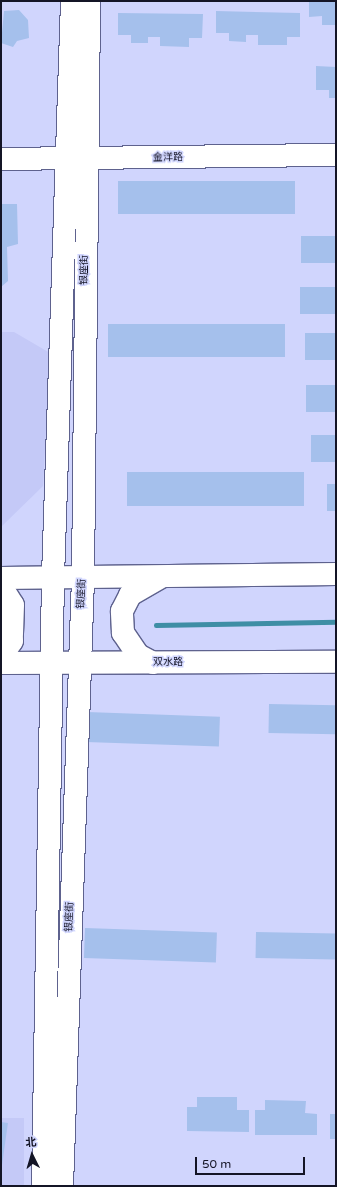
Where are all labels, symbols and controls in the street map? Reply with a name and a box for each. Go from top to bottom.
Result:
street label: 金洋路 [153,152,183,164]
street label: 银座街 [79,255,91,285]
street label: 银座街 [75,579,89,609]
street label: 双水路 [153,657,183,669]
street label: 银座街 [63,902,77,932]
north arrow [12,1135,52,1175]
text: 北 [25,1136,37,1150]
scale bar [197,1149,307,1175]
text: 50 m [202,1157,231,1171]

